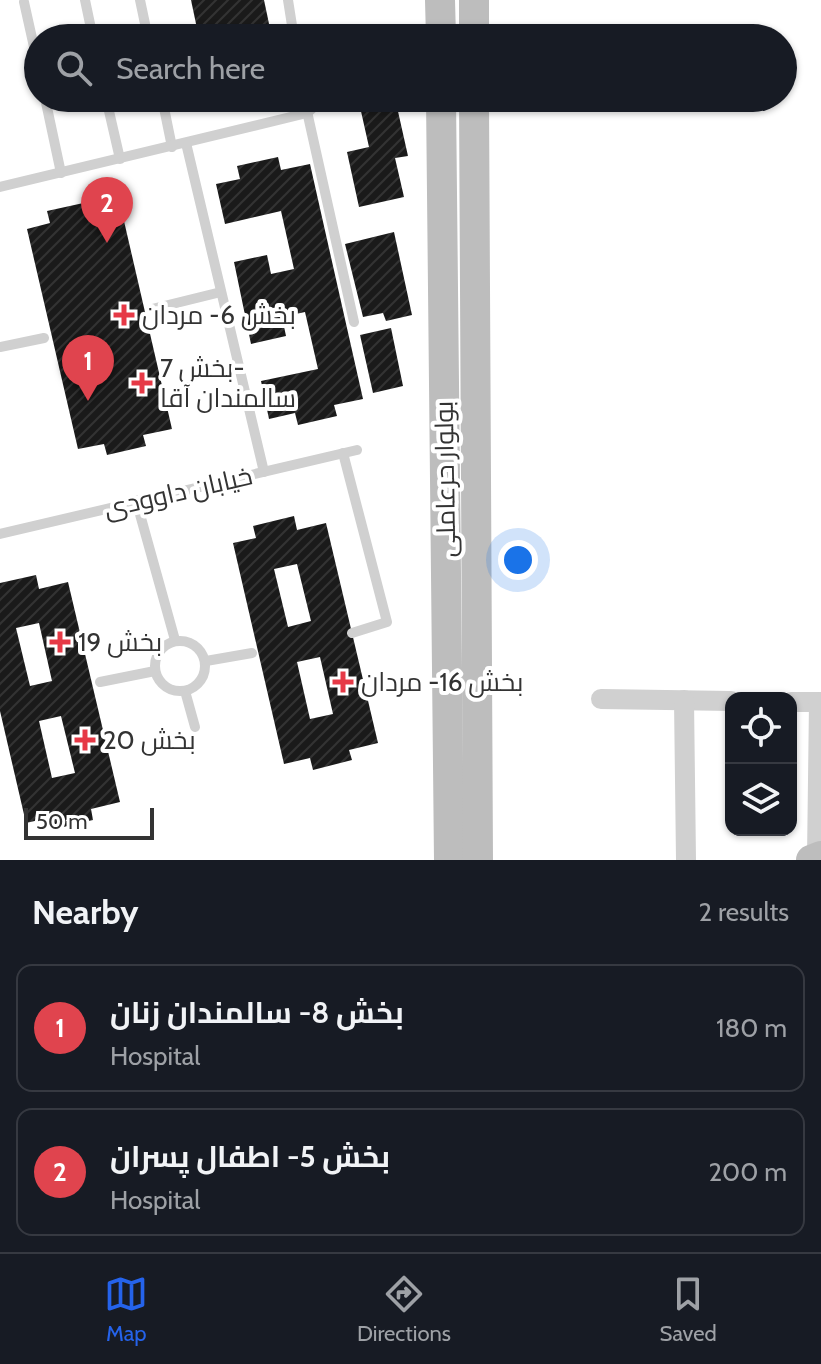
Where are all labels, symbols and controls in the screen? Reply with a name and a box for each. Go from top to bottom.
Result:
search box [24,24,797,112]
icon: search [52,46,96,90]
text: Search here [116,50,265,87]
pin: 2 [81,177,133,243]
place label: بخش 6- مردان [142,299,296,331]
marker: بخش 6- مردان [113,304,135,326]
pin: 1 [62,335,114,401]
place label: بخش 7- سالمندان آقا [160,352,296,414]
marker: بخش 7- سالمندان آقا [131,372,153,394]
street label: بولوار حرعاملی [428,400,462,558]
street label: خیابان داوودی [101,459,255,525]
your location [498,540,538,580]
place label: بخش 19 [78,626,162,658]
marker: بخش 19 [49,631,71,653]
place label: بخش 16- مردان [361,666,523,698]
marker: بخش 16- مردان [332,671,354,693]
map controls [725,692,797,836]
button: locate [725,692,797,764]
place label: بخش 20 [103,724,196,756]
marker: بخش 20 [74,729,96,751]
button: layers [725,764,797,836]
scale bar [24,804,154,840]
text: 50 m [36,808,88,835]
text: Nearby [32,891,139,933]
text: 2 results [698,896,789,928]
text: بخش 8- سالمندان زنان [110,994,404,1031]
text: 1 [55,1012,65,1044]
text: 180 m [716,1012,787,1044]
text: Hospital [110,1040,200,1072]
text: بخش 5- اطفال پسران [110,1138,390,1175]
text: 2 [53,1156,67,1188]
text: 200 m [708,1156,787,1188]
text: Hospital [110,1184,200,1216]
tab: Map [104,1272,148,1347]
tab: Directions [357,1272,451,1347]
tab: Saved [660,1272,717,1347]

